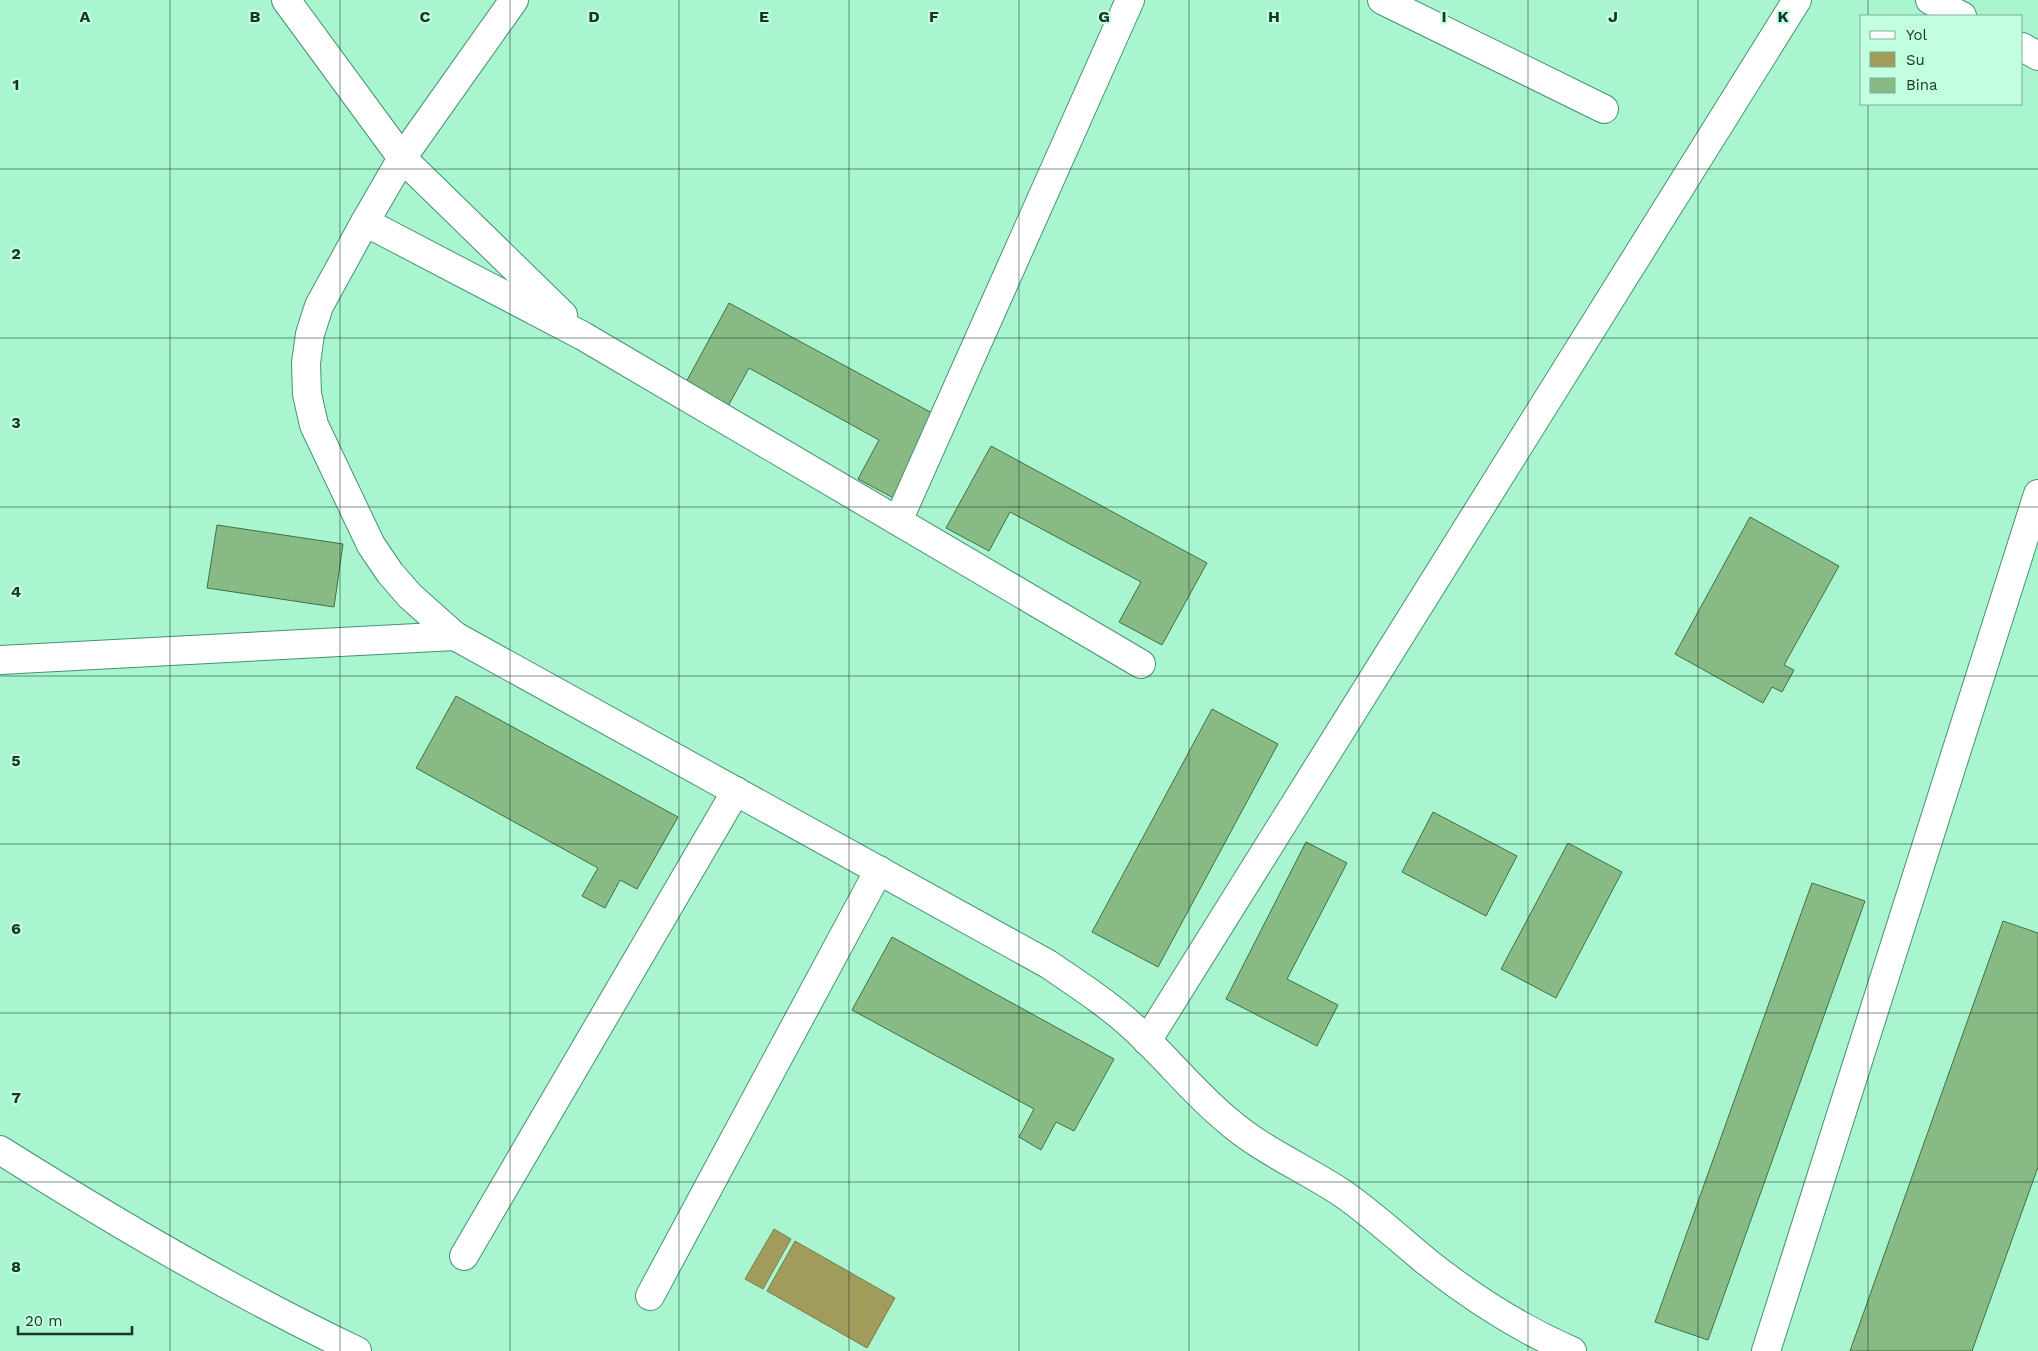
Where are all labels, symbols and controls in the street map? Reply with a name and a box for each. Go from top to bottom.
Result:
text: A [80,7,91,26]
text: B [250,7,261,26]
text: C [420,7,431,26]
text: D [588,7,600,26]
text: E [759,7,769,26]
text: F [929,7,939,26]
text: G [1098,7,1110,26]
text: H [1268,7,1280,26]
text: I [1441,7,1447,26]
text: J [1608,7,1618,26]
text: K [1777,7,1789,26]
legend [1860,15,2023,105]
text: Yol [1906,26,1928,44]
text: Su [1906,51,1925,69]
text: 1 [13,75,19,94]
text: Bina [1906,76,1938,94]
text: 2 [11,244,21,263]
text: 3 [11,413,21,432]
text: 4 [11,582,21,601]
text: 5 [11,751,21,770]
text: 6 [11,919,21,938]
text: 7 [11,1088,21,1107]
text: 8 [11,1257,21,1276]
scale bar [18,1304,131,1336]
text: 20 m [25,1312,63,1330]

